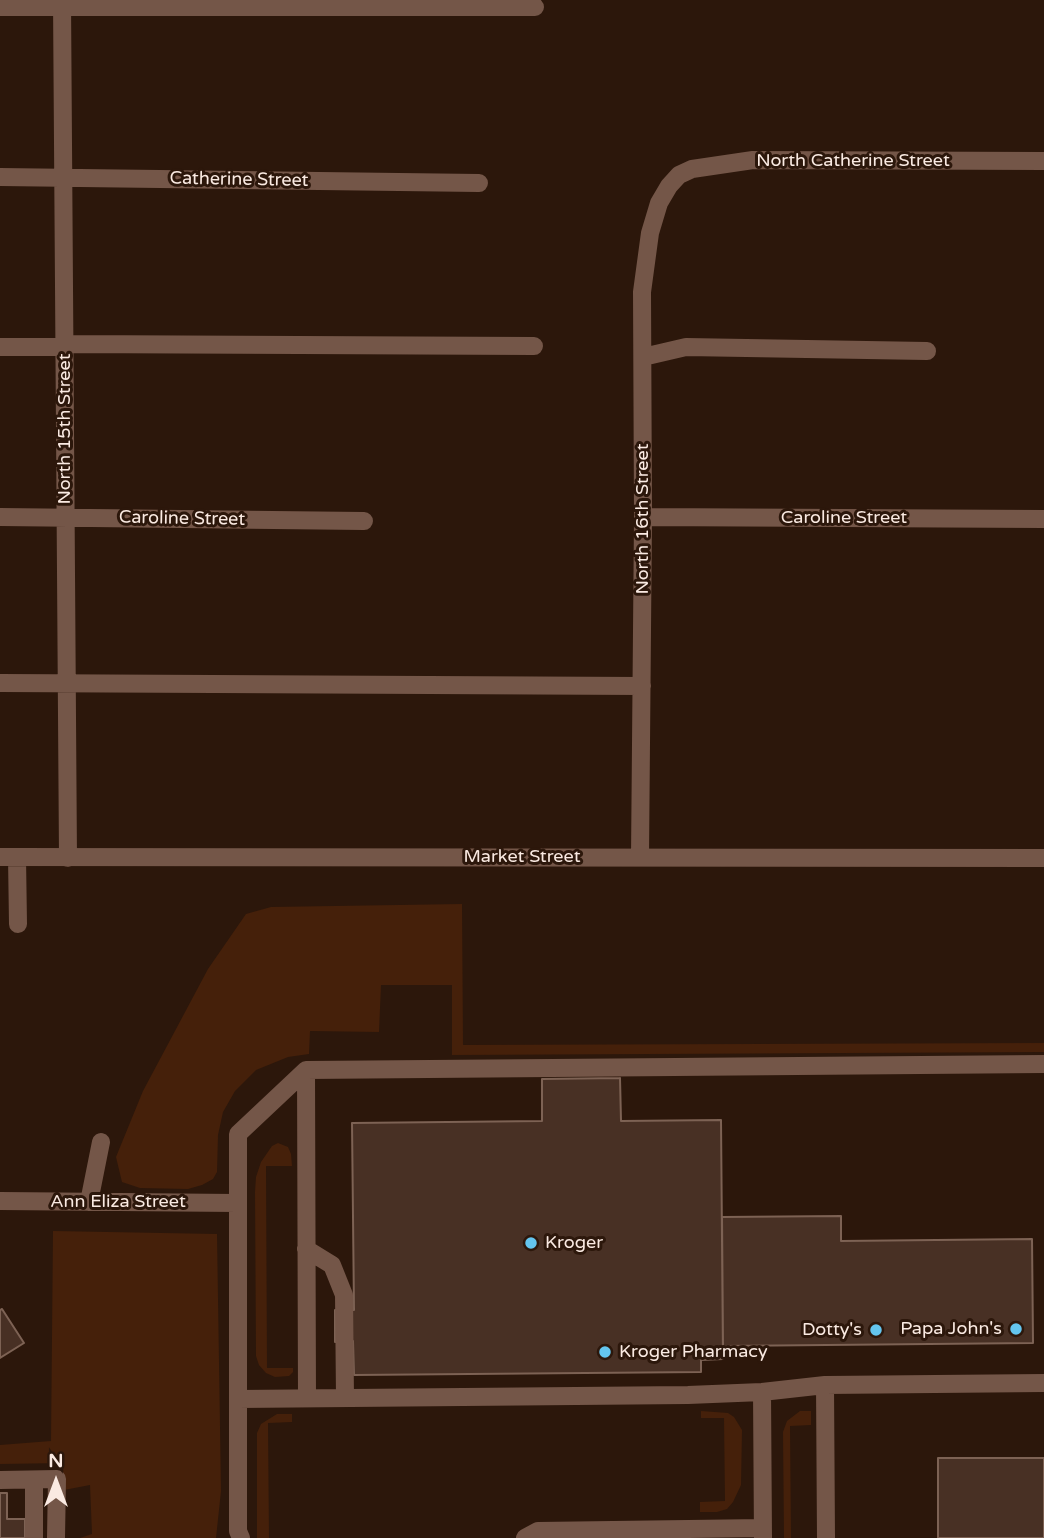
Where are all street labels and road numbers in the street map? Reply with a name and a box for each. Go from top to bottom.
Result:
street label: North Catherine Street [756,150,950,172]
street label: Catherine Street [169,168,309,192]
street label: North 15th Street [54,353,76,505]
street label: North 16th Street [632,443,654,595]
street label: Caroline Street [119,507,245,531]
street label: Caroline Street [781,507,907,529]
street label: Market Street [463,846,581,868]
street label: Ann Eliza Street [50,1191,186,1213]

